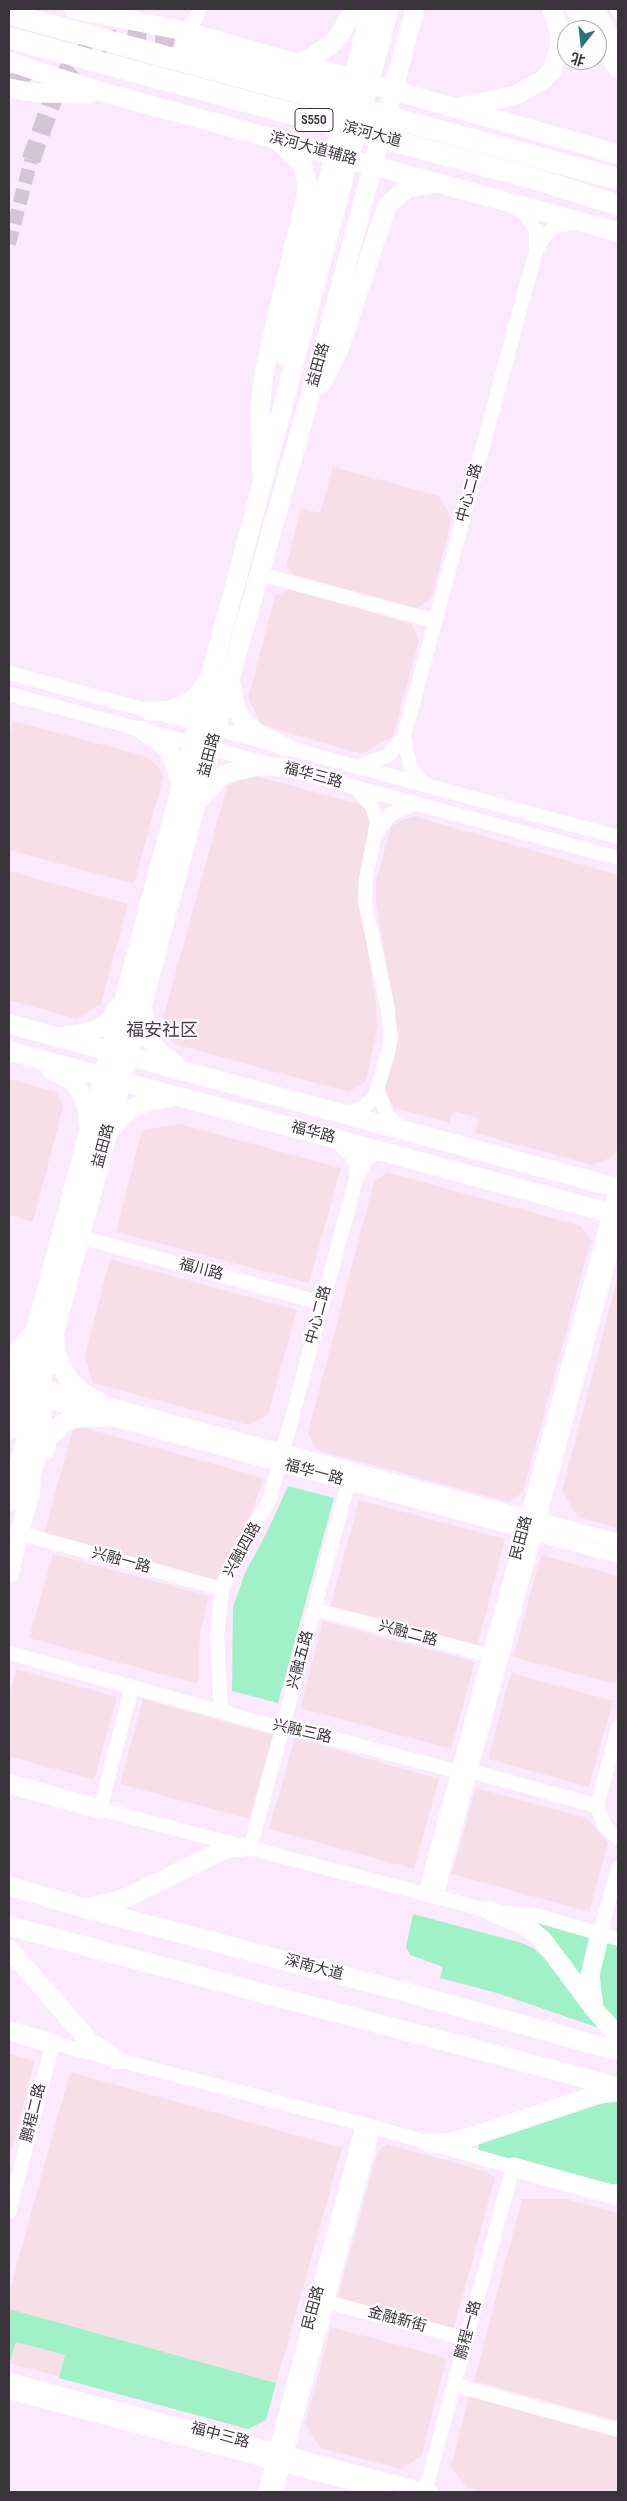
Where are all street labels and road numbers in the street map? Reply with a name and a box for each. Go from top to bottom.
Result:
road number: S550 [295,108,333,132]
street label: 滨河大道 [341,119,403,151]
street label: 滨河大道辅路 [267,129,359,169]
street label: 益田路 [304,341,334,389]
street label: 中心二路 [454,462,486,524]
street label: 益田路 [195,731,225,779]
street label: 福华三路 [282,760,344,792]
street label: 福华路 [289,1118,337,1148]
street label: 益田路 [89,1122,119,1170]
street label: 福川路 [177,1255,225,1285]
street label: 中心二路 [303,1284,335,1346]
street label: 福华一路 [283,1457,345,1489]
street label: 民田路 [507,1514,537,1562]
street label: 兴融四路 [221,1519,265,1581]
street label: 兴融一路 [90,1545,152,1577]
street label: 兴融二路 [377,1618,439,1650]
street label: 兴融五路 [285,1629,317,1691]
street label: 兴融三路 [271,1716,333,1748]
street label: 深南大道 [283,1952,345,1984]
street label: 鹏程二路 [18,2082,50,2144]
street label: 民田路 [299,2284,329,2332]
street label: 鹏程一路 [453,2299,485,2361]
street label: 金融新街 [366,2304,428,2336]
street label: 福中三路 [189,2420,251,2452]

